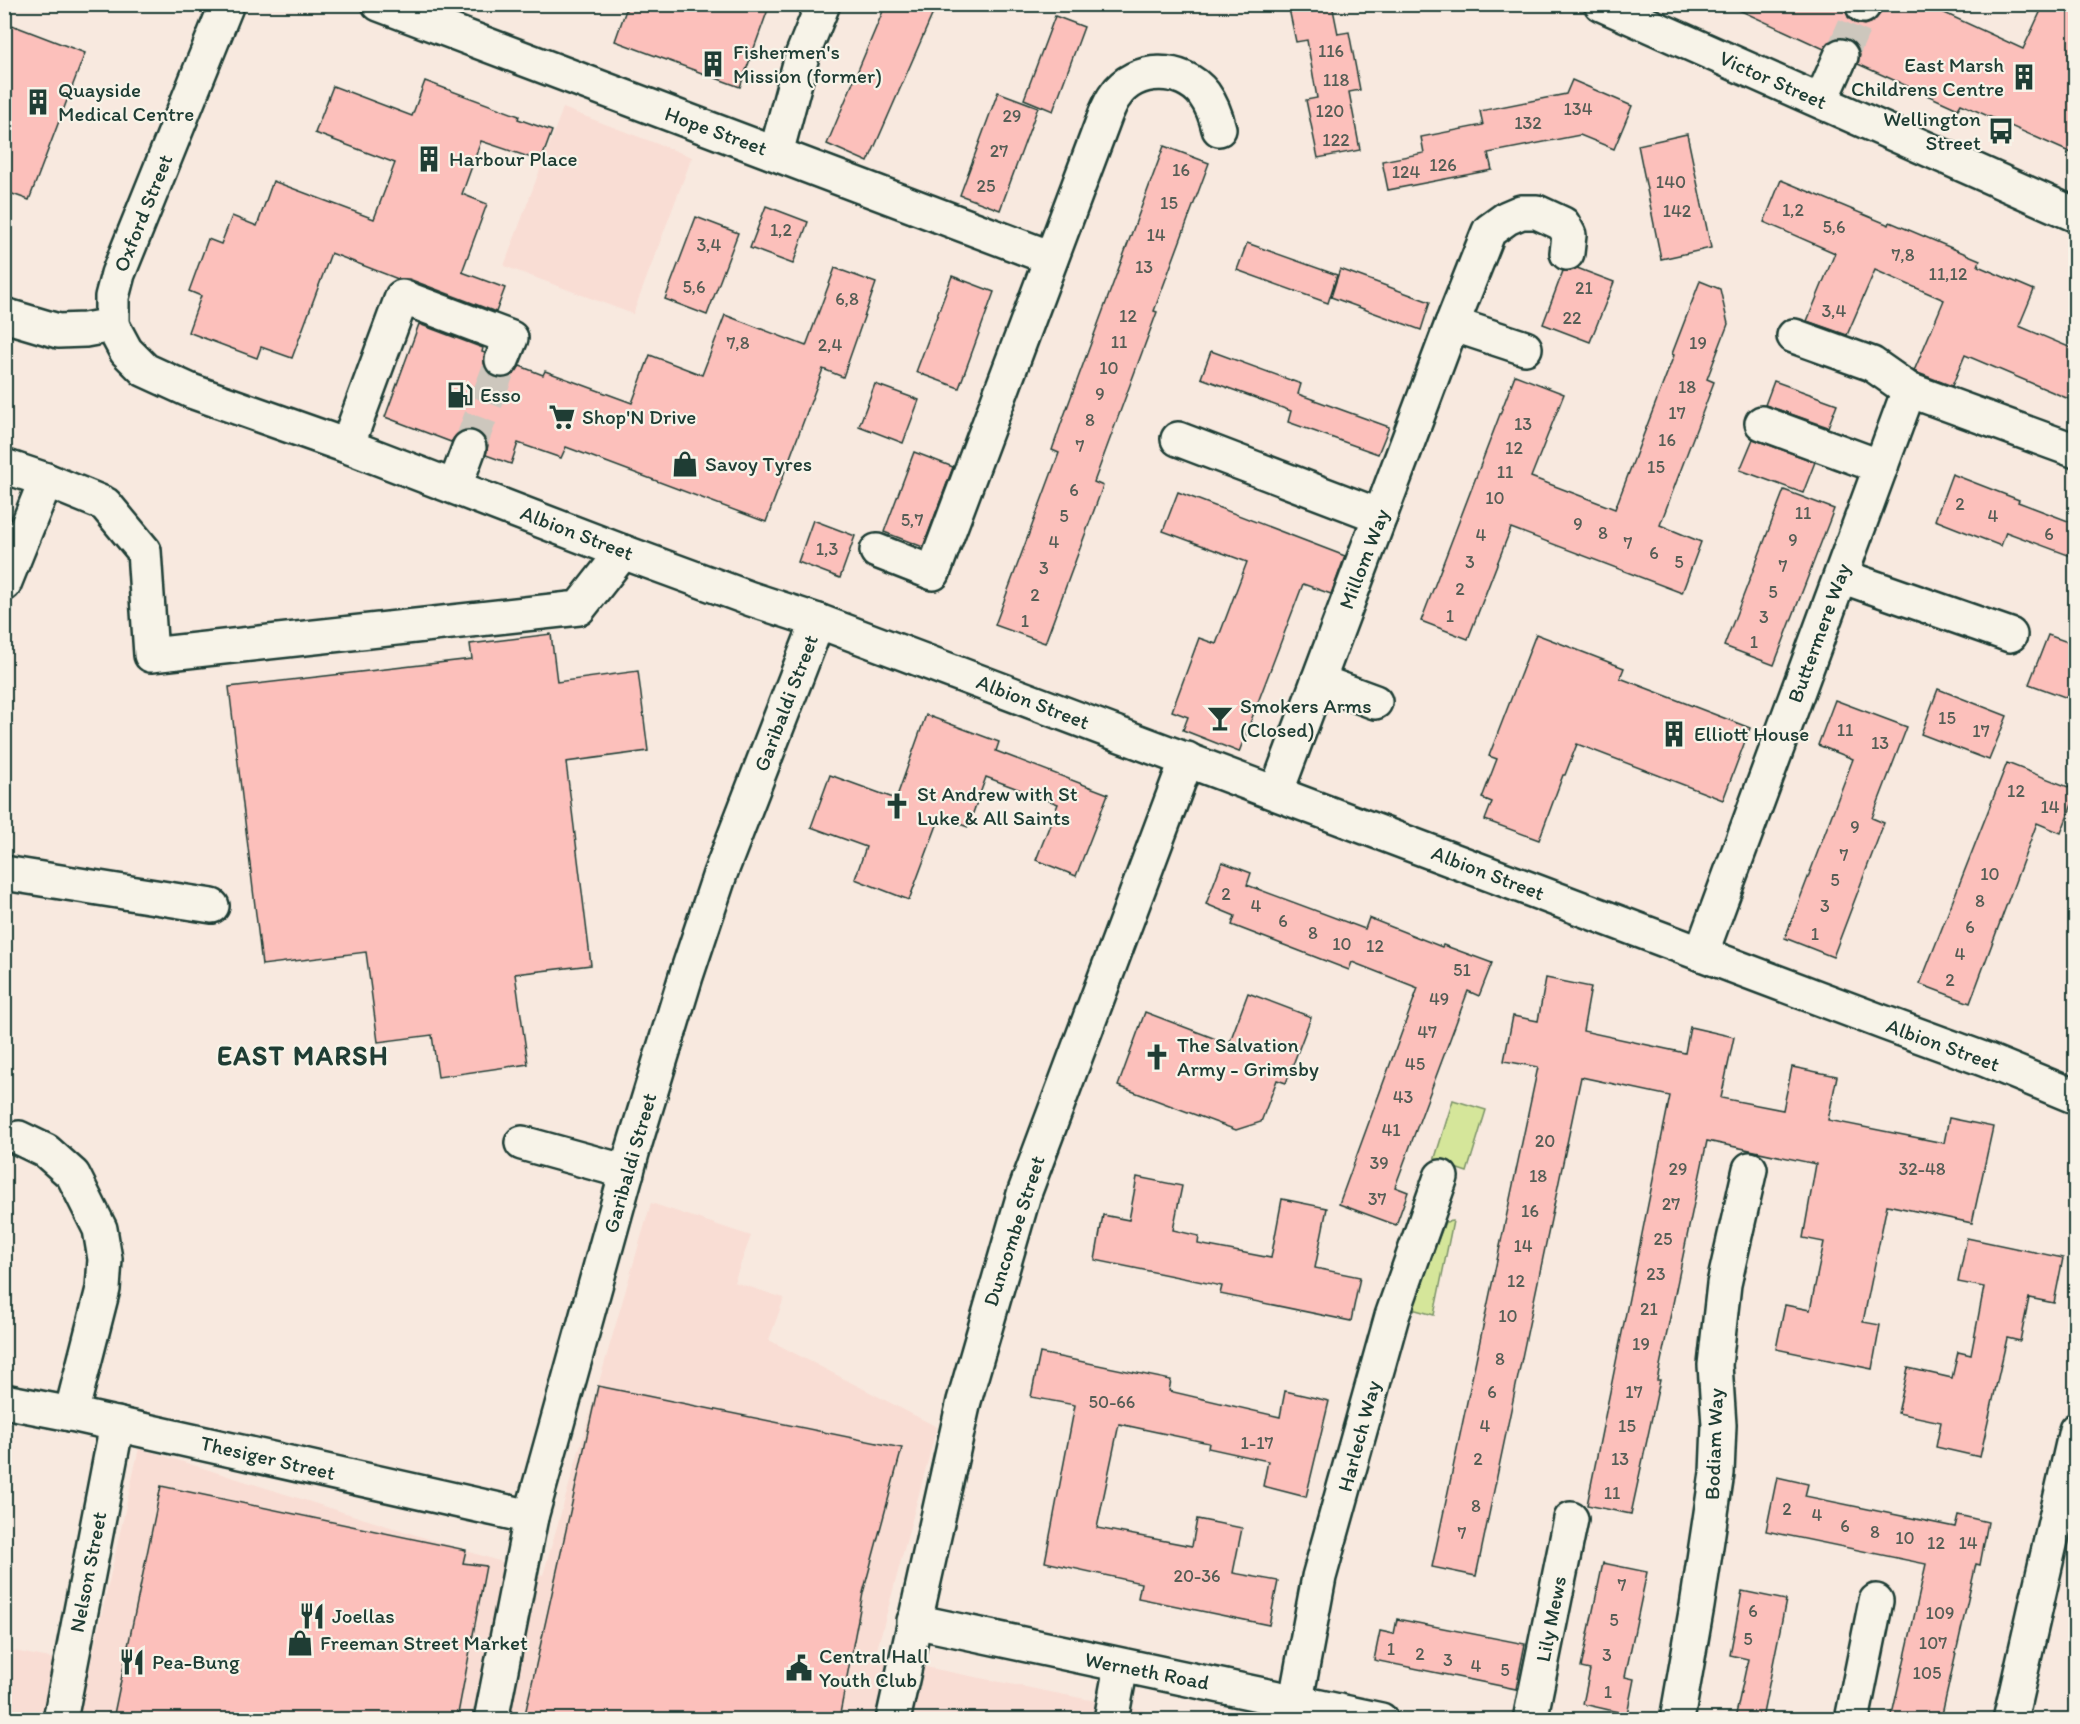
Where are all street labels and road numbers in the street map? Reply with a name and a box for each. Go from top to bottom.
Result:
street label: Victor Street [1716,45,1831,114]
street label: Hope Street [662,100,771,161]
street label: Oxford Street [108,150,178,275]
street label: Albion Street [517,500,637,565]
street label: Millom Way [1333,505,1394,613]
street label: Buttermere Way [1782,559,1855,706]
street label: Garibaldi Street [748,631,823,775]
street label: Albion Street [973,669,1093,734]
street label: Albion Street [1428,840,1548,905]
street label: Albion Street [1883,1012,2003,1077]
street label: Garibaldi Street [598,1090,661,1236]
street label: Duncombe Street [977,1152,1050,1309]
street label: Harlech Way [1332,1377,1385,1494]
street label: Bodiam Way [1699,1388,1728,1500]
street label: Thesiger Street [198,1430,338,1485]
street label: Nelson Street [64,1509,111,1634]
street label: Lily Mews [1530,1574,1571,1664]
street label: Werneth Road [1083,1646,1211,1695]

